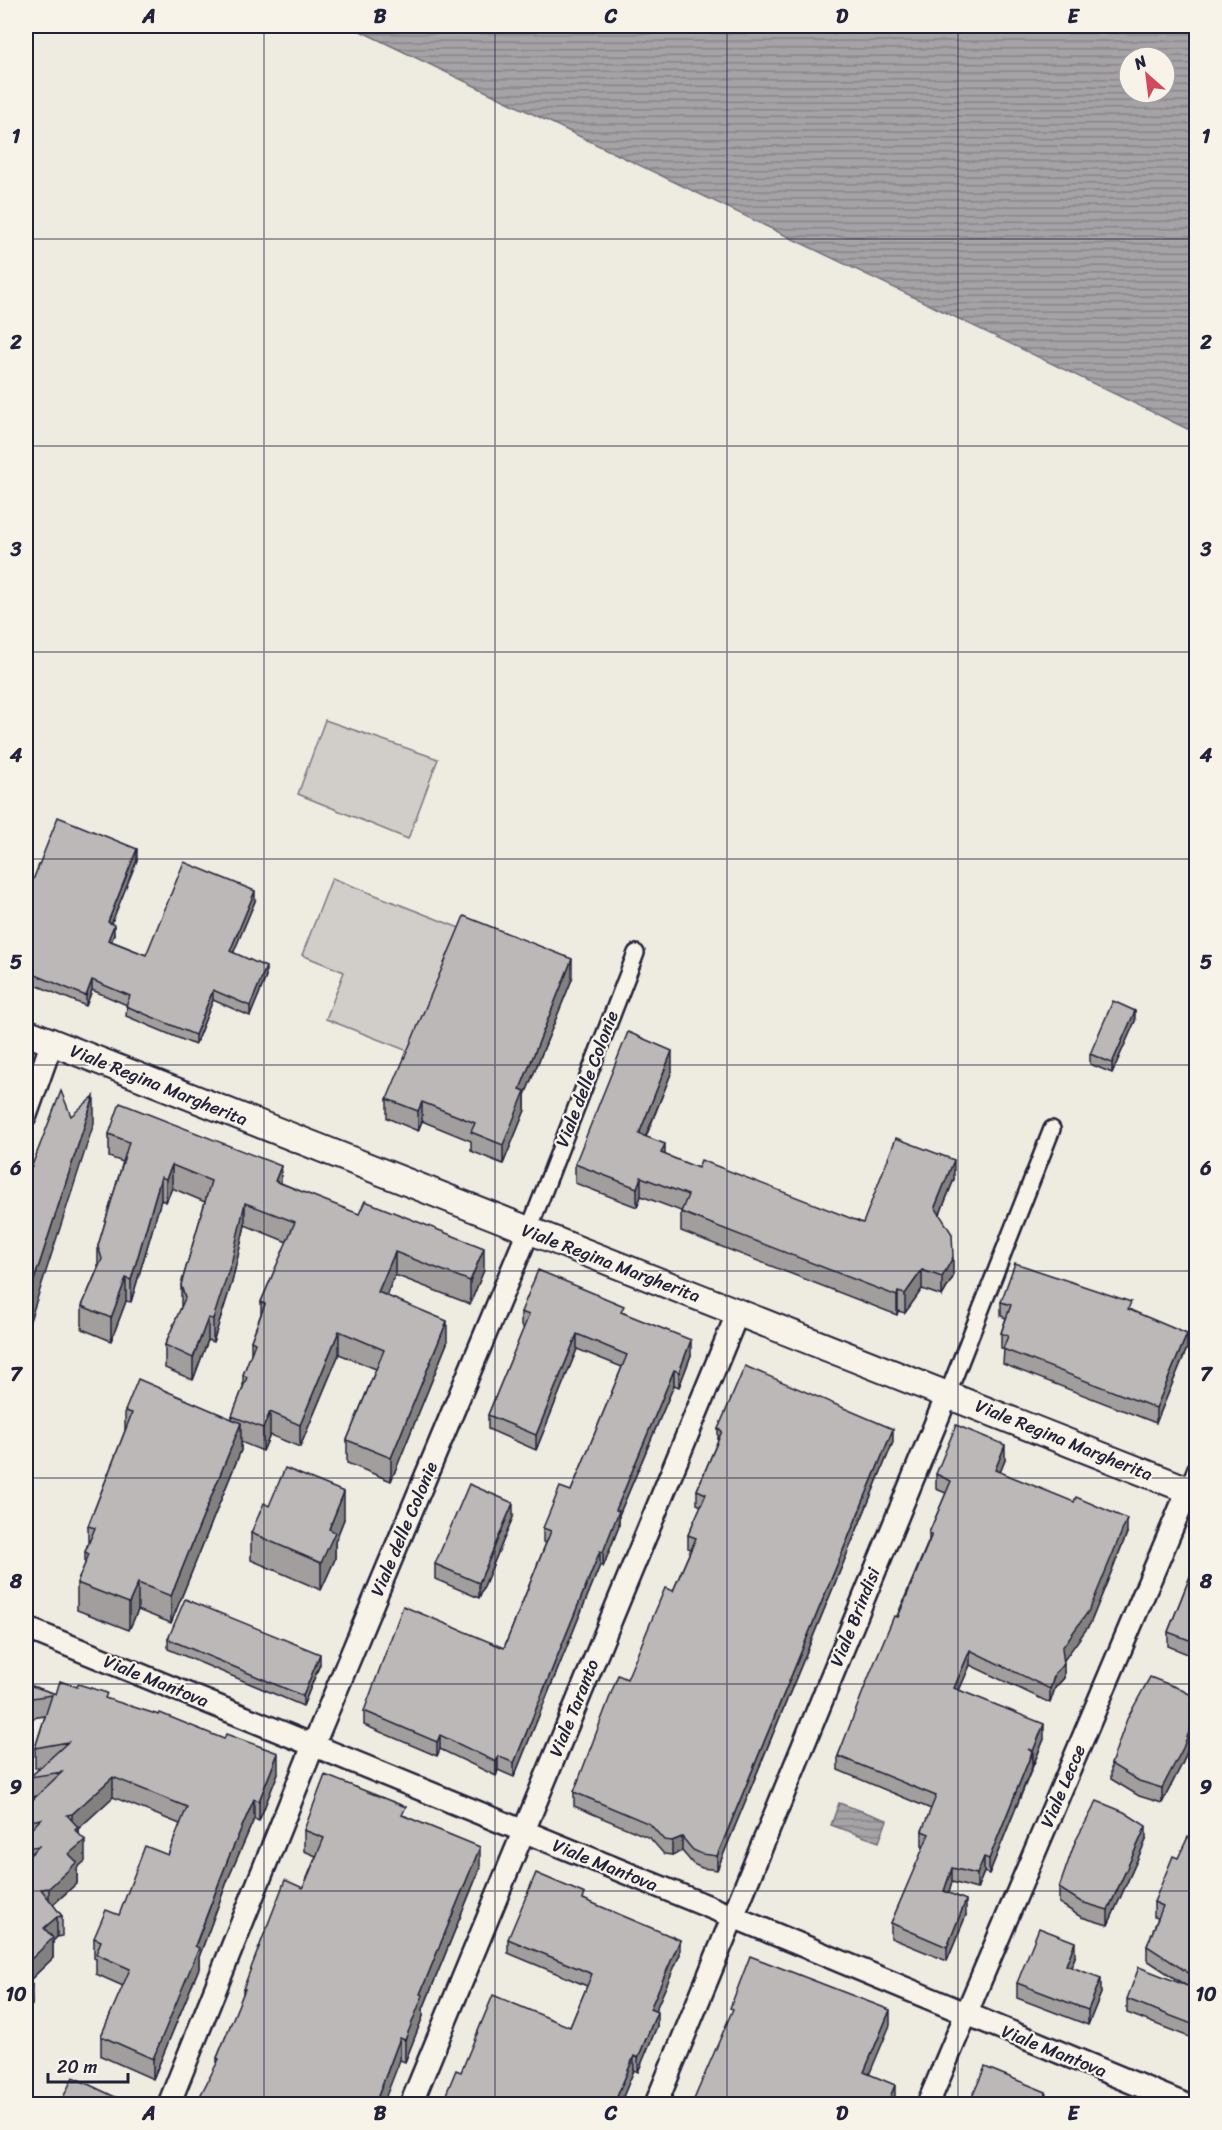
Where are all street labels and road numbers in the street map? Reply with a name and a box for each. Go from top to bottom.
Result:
street label: Viale delle Colonie [546,1006,628,1152]
street label: Viale Regina Margherita [65,1035,253,1135]
street label: Viale Regina Margherita [517,1214,705,1312]
street label: Viale Regina Margherita [970,1390,1158,1490]
street label: Viale delle Colonie [361,1456,447,1602]
street label: Viale Brindisi [821,1562,890,1671]
street label: Viale Mantova [98,1645,214,1717]
street label: Viale Taranto [540,1654,608,1762]
street label: Viale Lecce [1031,1739,1095,1833]
street label: Viale Mantova [547,1829,663,1901]
street label: Viale Mantova [996,2015,1112,2087]

